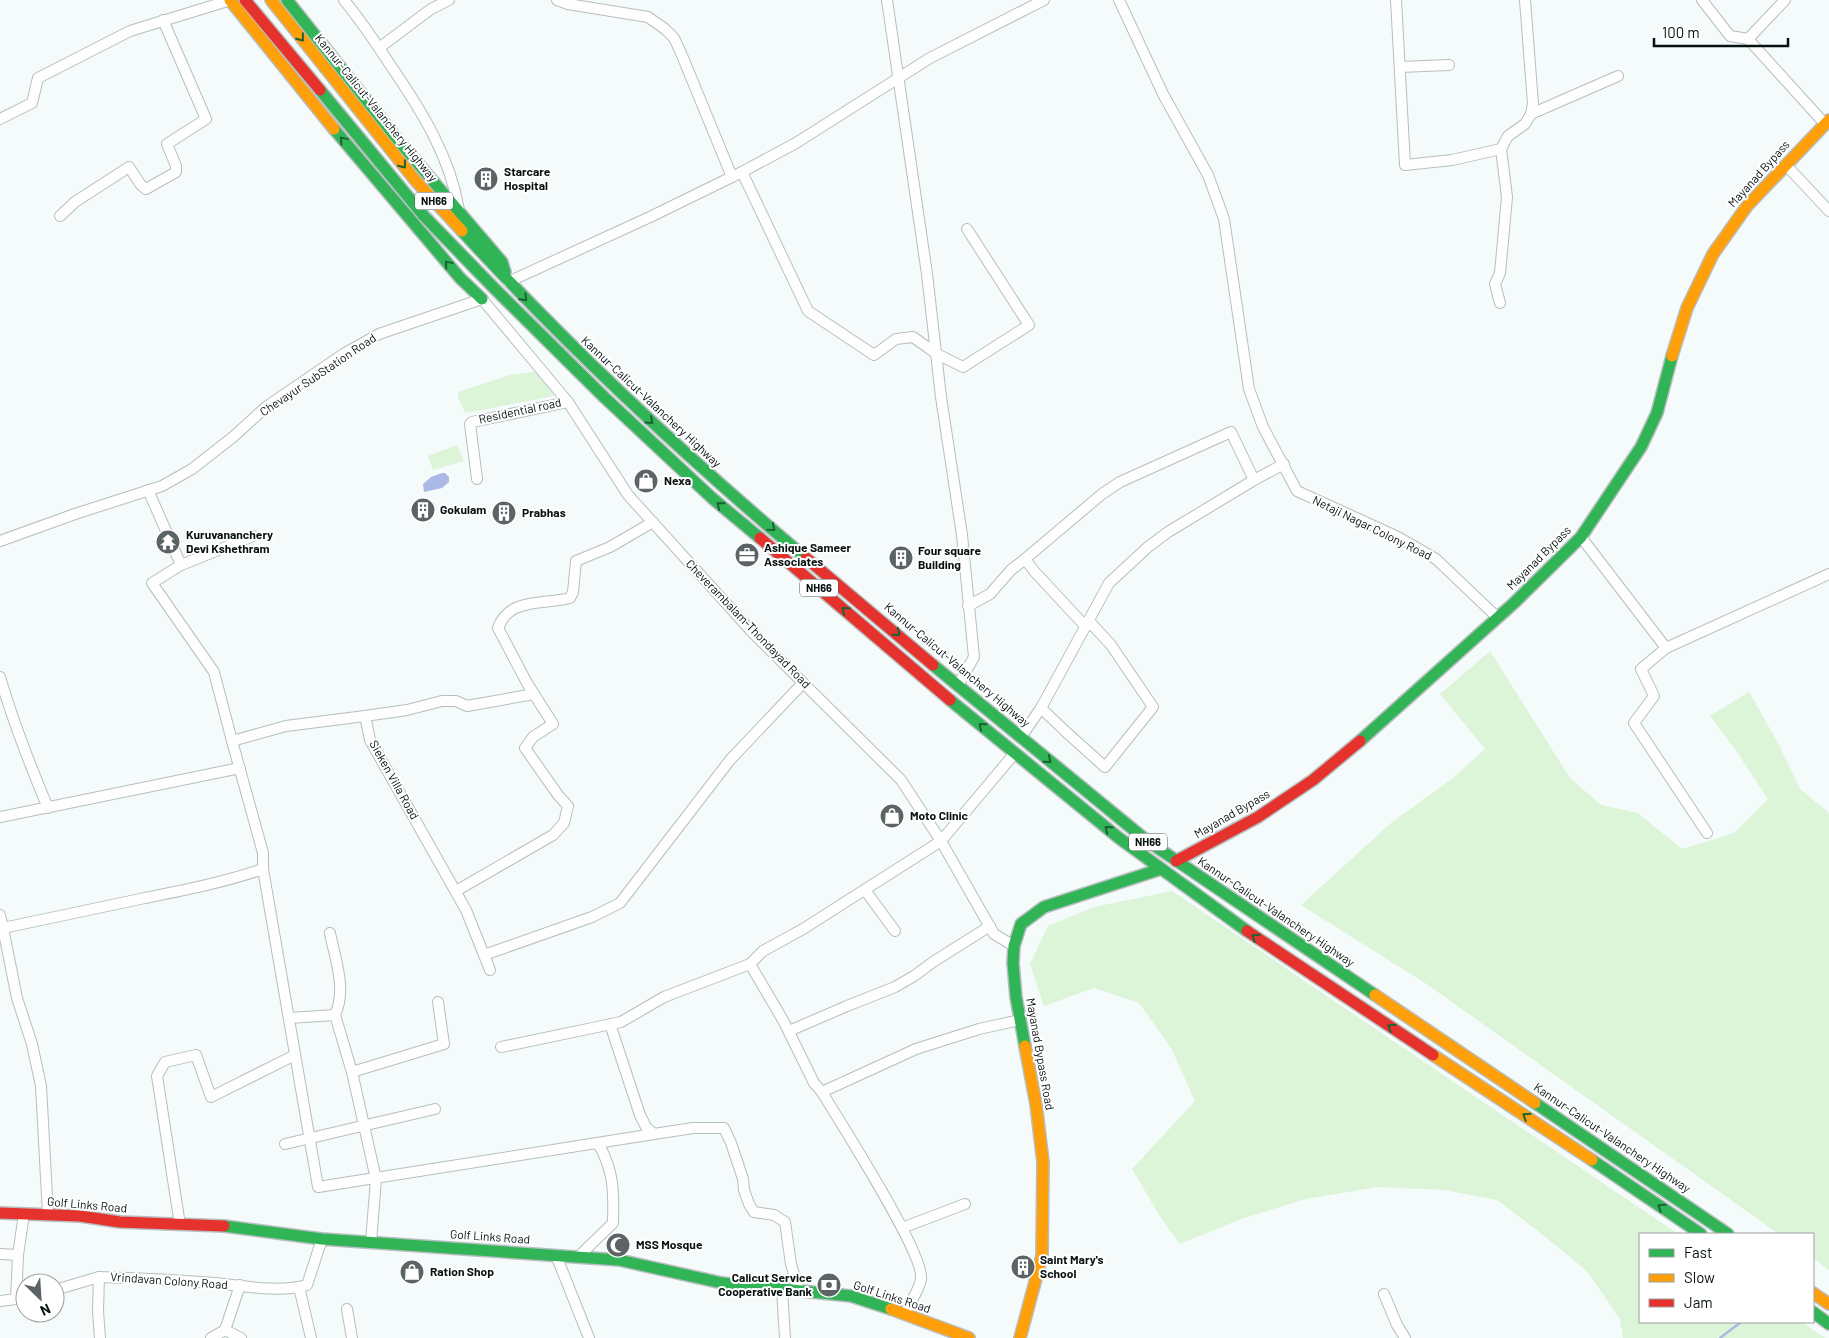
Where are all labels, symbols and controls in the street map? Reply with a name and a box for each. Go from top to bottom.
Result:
scale bar [1654,15,1788,47]
text: 100 m [1662,23,1700,41]
street label: Kannur-Calicut-Valanchery Highway [313,31,441,184]
one-way arrow [296,32,304,41]
one-way arrow [340,137,349,146]
street label: Mayanad Bypass [1725,137,1792,210]
one-way arrow [398,159,407,168]
place label: Starcare Hospital [504,164,551,192]
building icon: Starcare Hospital [473,166,499,192]
road number: NH66 [415,192,453,210]
one-way arrow [445,261,454,270]
one-way arrow [518,292,527,301]
street label: Chevayur SubStation Road [257,330,378,418]
street label: Kannur-Calicut-Valanchery Highway [579,333,725,470]
street label: Residential road [477,394,562,426]
one-way arrow [645,415,654,424]
shop icon: Nexa [633,468,659,494]
place label: Nexa [664,473,691,487]
street label: Netaji Nagar Colony Road [1311,492,1434,562]
building icon: Gokulam [410,497,436,523]
building icon: Prabhas [491,500,517,526]
place label: Gokulam [440,502,486,516]
one-way arrow [717,502,726,511]
place label: Prabhas [522,505,566,519]
street label: Mayanad Bypass [1503,522,1573,592]
one-way arrow [766,523,775,531]
place label: Kuruvananchery Devi Kshethram [186,527,273,555]
temple icon: Kuruvananchery Devi Kshethram [155,529,181,555]
place label: Ashique Sameer Associates [764,540,852,568]
office icon: Ashique Sameer Associates [734,542,760,568]
place label: Four square Building [918,543,981,571]
building icon: Four square Building [888,545,914,571]
street label: Cheverambalam-Thondayad Road [683,556,814,691]
road number: NH66 [800,580,838,596]
street label: Kannur-Calicut-Valanchery Highway [882,599,1034,730]
one-way arrow [841,606,850,615]
one-way arrow [891,627,900,636]
one-way arrow [979,723,988,732]
street label: Sieken Villa Road [367,738,422,821]
one-way arrow [1042,754,1051,762]
street label: Mayanad Bypass [1191,786,1272,840]
shop icon: Moto Clinic [879,803,905,829]
place label: Moto Clinic [910,808,969,822]
one-way arrow [1105,827,1114,835]
road number: NH66 [1129,834,1167,850]
street label: Kannur-Calicut-Valanchery Highway [1196,853,1358,969]
one-way arrow [1251,934,1261,943]
street label: Mayanad Bypass Road [1024,997,1058,1111]
one-way arrow [1387,1024,1396,1033]
street label: Kannur-Calicut-Valanchery Highway [1532,1079,1694,1195]
one-way arrow [1523,1113,1532,1122]
street label: Golf Links Road [46,1194,128,1214]
one-way arrow [1657,1204,1667,1213]
street label: Golf Links Road [450,1226,531,1246]
mosque icon: MSS Mosque [605,1232,631,1258]
legend [1639,1233,1814,1323]
place label: MSS Mosque [636,1237,703,1251]
text: Fast [1684,1243,1712,1261]
place label: Saint Mary's School [1040,1252,1103,1280]
building icon: Saint Mary's School [1010,1254,1036,1280]
shop icon: Ration Shop [399,1259,425,1285]
place label: Ration Shop [430,1264,494,1278]
text: Slow [1684,1268,1715,1286]
street label: Vrindavan Colony Road [110,1269,228,1291]
place label: Calicut Service Cooperative Bank [718,1270,813,1298]
bank icon: Calicut Service Cooperative Bank [816,1272,842,1298]
north arrow [15,1273,65,1323]
street label: Golf Links Road [852,1277,933,1315]
text: Jam [1684,1293,1713,1311]
text: N [38,1301,54,1320]

